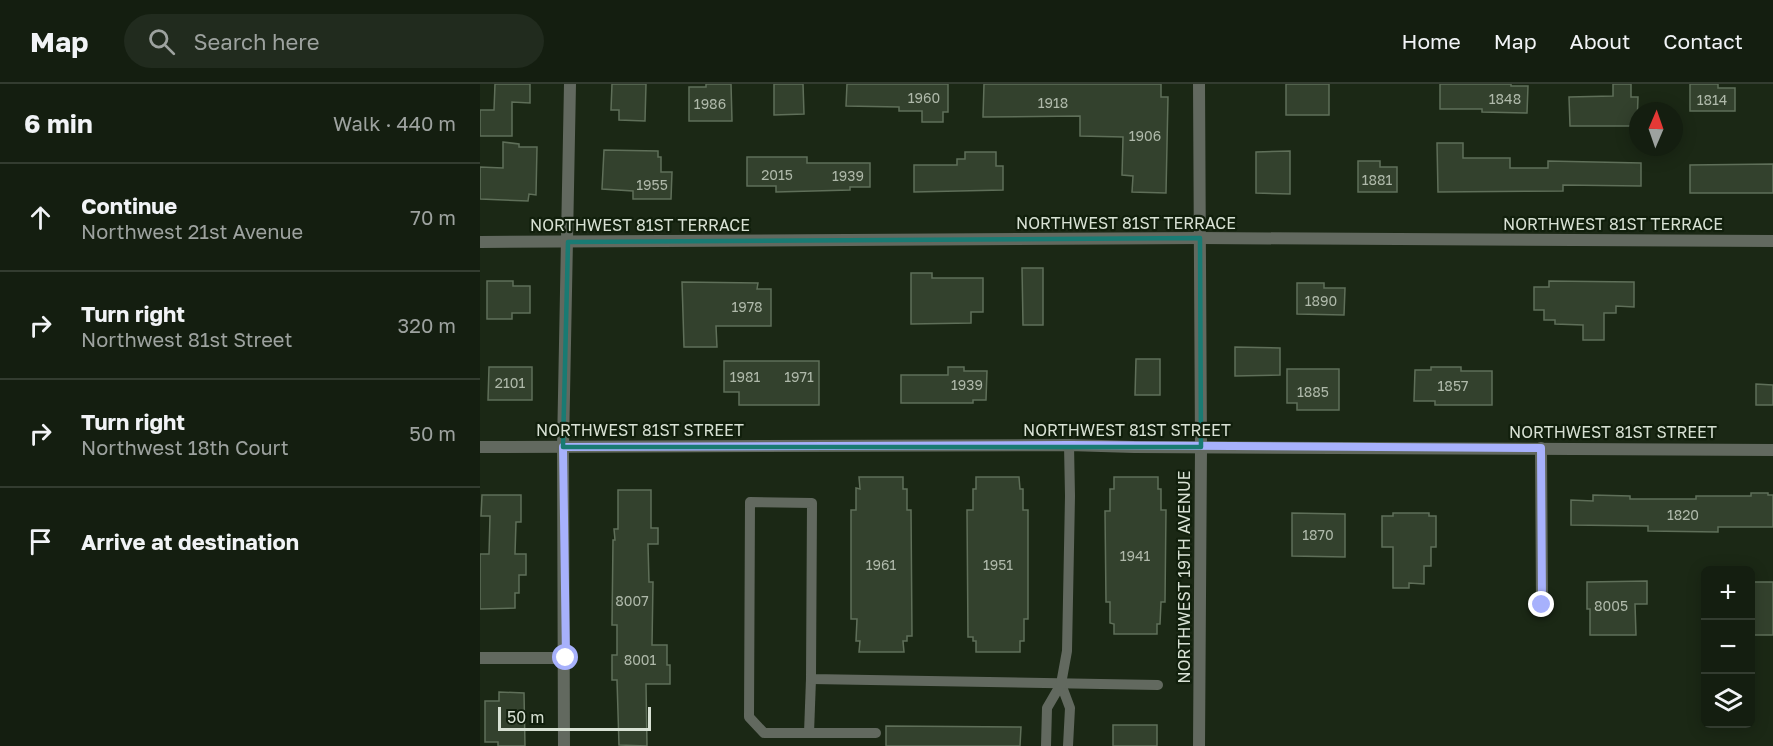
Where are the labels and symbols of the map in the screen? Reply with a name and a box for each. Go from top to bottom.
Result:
house number: 1960 [908,89,940,106]
house number: 1848 [1489,90,1521,107]
house number: 1814 [1697,91,1727,108]
house number: 1918 [1038,94,1068,111]
house number: 1986 [694,95,726,112]
north arrow [1629,102,1683,156]
house number: 1906 [1129,127,1161,144]
house number: 2015 [761,166,793,183]
house number: 1939 [832,167,864,184]
house number: 1881 [1362,171,1393,188]
house number: 1955 [636,176,668,193]
street label: NORTHWEST 81ST TERRACE [1016,213,1236,233]
street label: NORTHWEST 81ST TERRACE [1503,214,1723,234]
street label: NORTHWEST 81ST TERRACE [530,215,750,235]
house number: 1890 [1305,292,1337,309]
house number: 1978 [731,298,763,315]
house number: 1981 [730,368,761,385]
house number: 1971 [784,368,814,385]
house number: 2101 [495,374,525,391]
house number: 1939 [951,376,983,393]
house number: 1857 [1438,377,1468,394]
house number: 1885 [1297,383,1329,400]
street label: NORTHWEST 81ST STREET [536,420,744,440]
street label: NORTHWEST 81ST STREET [1023,420,1231,440]
street label: NORTHWEST 81ST STREET [1509,422,1717,442]
street label: NORTHWEST 19TH AVENUE [1174,471,1194,683]
house number: 1820 [1667,506,1699,523]
house number: 1870 [1302,526,1334,543]
house number: 1941 [1120,547,1151,564]
house number: 1961 [866,556,896,573]
house number: 1951 [983,556,1013,573]
route end [1528,591,1554,617]
house number: 8007 [615,592,649,609]
house number: 8005 [1594,597,1628,614]
route start [552,644,578,670]
house number: 8001 [624,651,657,668]
scale bar [498,704,651,732]

